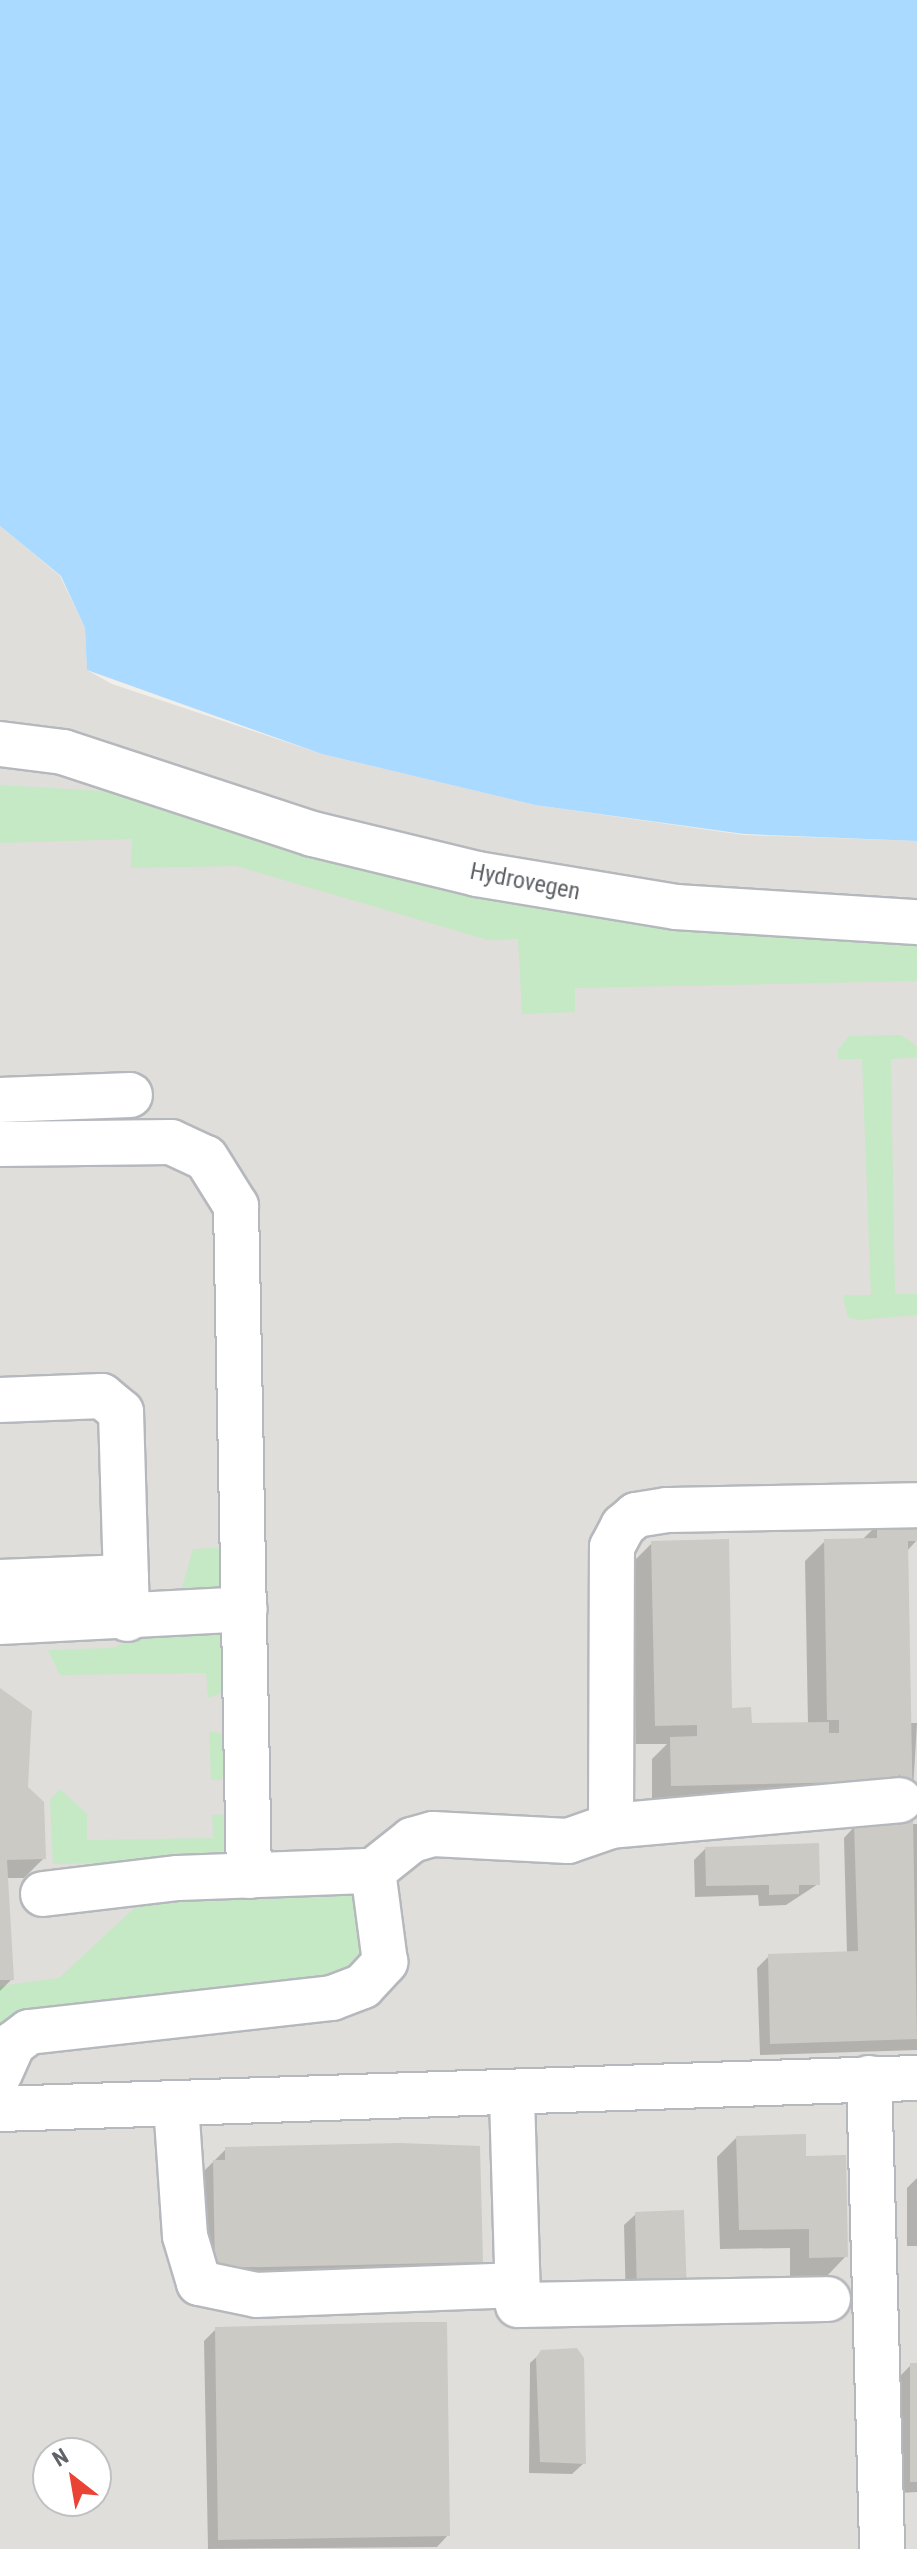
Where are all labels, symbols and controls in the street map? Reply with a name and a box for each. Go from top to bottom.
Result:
street label: Hydrovegen [467,857,583,907]
north arrow [32,2437,112,2517]
text: N [48,2444,73,2472]

